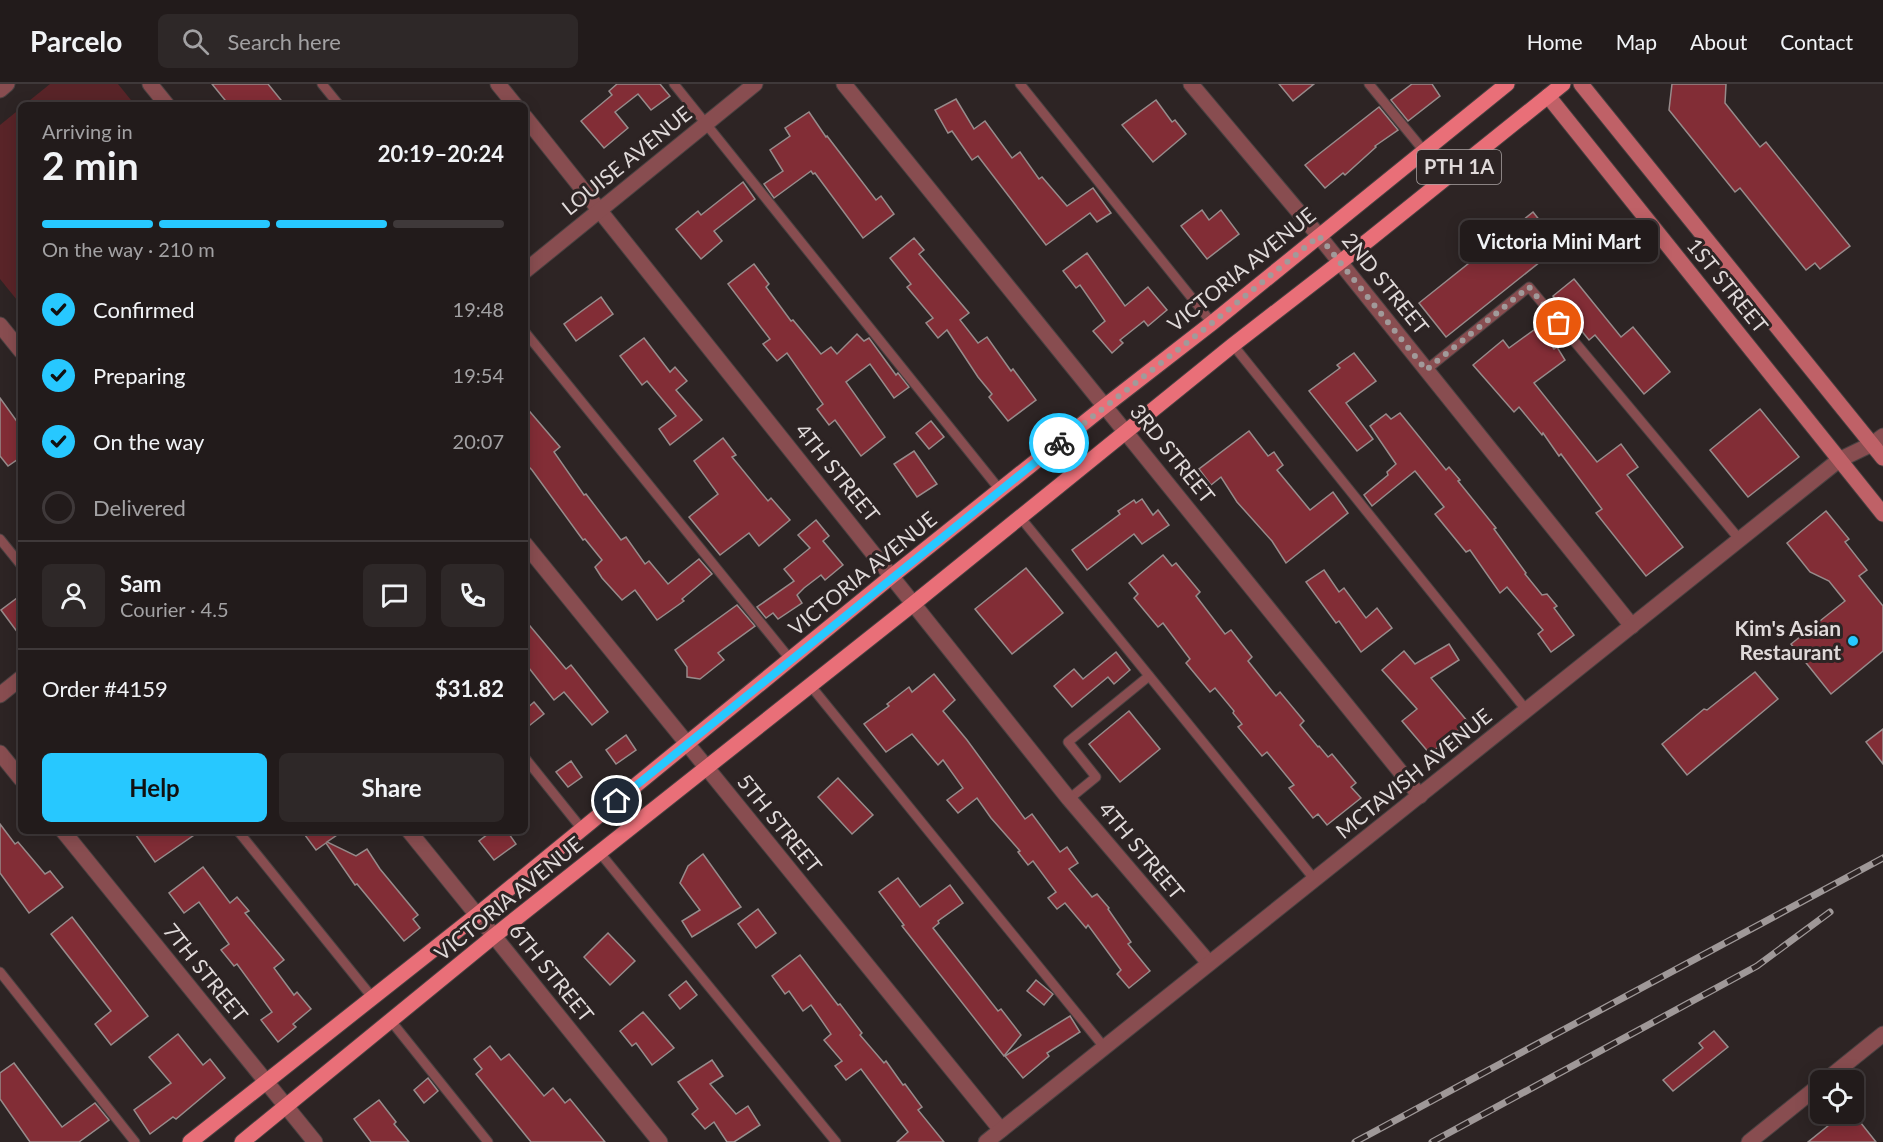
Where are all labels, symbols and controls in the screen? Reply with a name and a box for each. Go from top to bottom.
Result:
search box [158,14,578,68]
text: Parcelo [30,24,122,58]
icon: search [179,25,212,58]
text: Search here [227,28,341,55]
text: Home [1527,29,1583,54]
text: Map [1616,29,1657,54]
text: About [1690,29,1747,54]
text: Contact [1780,29,1853,54]
street label: LOUISE AVENUE [556,100,696,220]
text: Arriving in [42,119,133,143]
text: 20:19–20:24 [378,140,504,167]
text: 2 min [42,142,139,188]
road number: PTH 1A [1417,150,1501,184]
street label: VICTORIA AVENUE [1162,202,1320,336]
callout: Victoria Mini Mart [1460,221,1658,263]
street label: 2ND STREET [1338,227,1435,339]
text: Victoria Mini Mart [1477,229,1641,253]
street label: 1ST STREET [1682,233,1774,338]
text: On the way · 210 m [42,237,215,261]
icon: check [42,293,75,326]
text: Confirmed [93,296,195,323]
text: 19:48 [453,297,504,321]
pin [1533,297,1584,348]
icon: bag [1542,306,1575,339]
icon: check [42,359,75,392]
text: Preparing [93,362,185,389]
text: 19:54 [453,363,504,387]
street label: 3RD STREET [1126,398,1221,508]
courier [1029,413,1089,473]
street label: 4TH STREET [791,418,886,527]
icon: check [42,425,75,458]
icon: bike [1043,427,1076,460]
text: On the way [93,428,204,455]
text: 20:07 [453,429,504,453]
text: Delivered [93,494,186,521]
street label: VICTORIA AVENUE [783,506,941,640]
button: person [42,564,105,627]
button: chat [363,564,426,627]
button: phone [441,564,504,627]
text: Sam [120,570,162,597]
text: Courier · 4.5 [120,597,229,621]
place label: Kim's Asian Restaurant [1735,615,1841,664]
marker: Kim's Asian Restaurant [1846,634,1860,648]
text: Order #4159 [42,675,168,702]
text: $31.82 [435,675,504,702]
street label: MCTAVISH AVENUE [1330,702,1496,843]
button: Help [42,753,267,822]
button: Share [279,753,504,822]
street label: 5TH STREET [733,769,828,878]
pin [591,775,642,826]
icon: home [600,784,633,817]
street label: 4TH STREET [1094,796,1191,904]
street label: VICTORIA AVENUE [429,831,587,965]
street label: 7TH STREET [159,918,254,1027]
street label: 6TH STREET [505,918,600,1027]
map controls [1810,1070,1864,1124]
button: locate [1810,1070,1864,1124]

